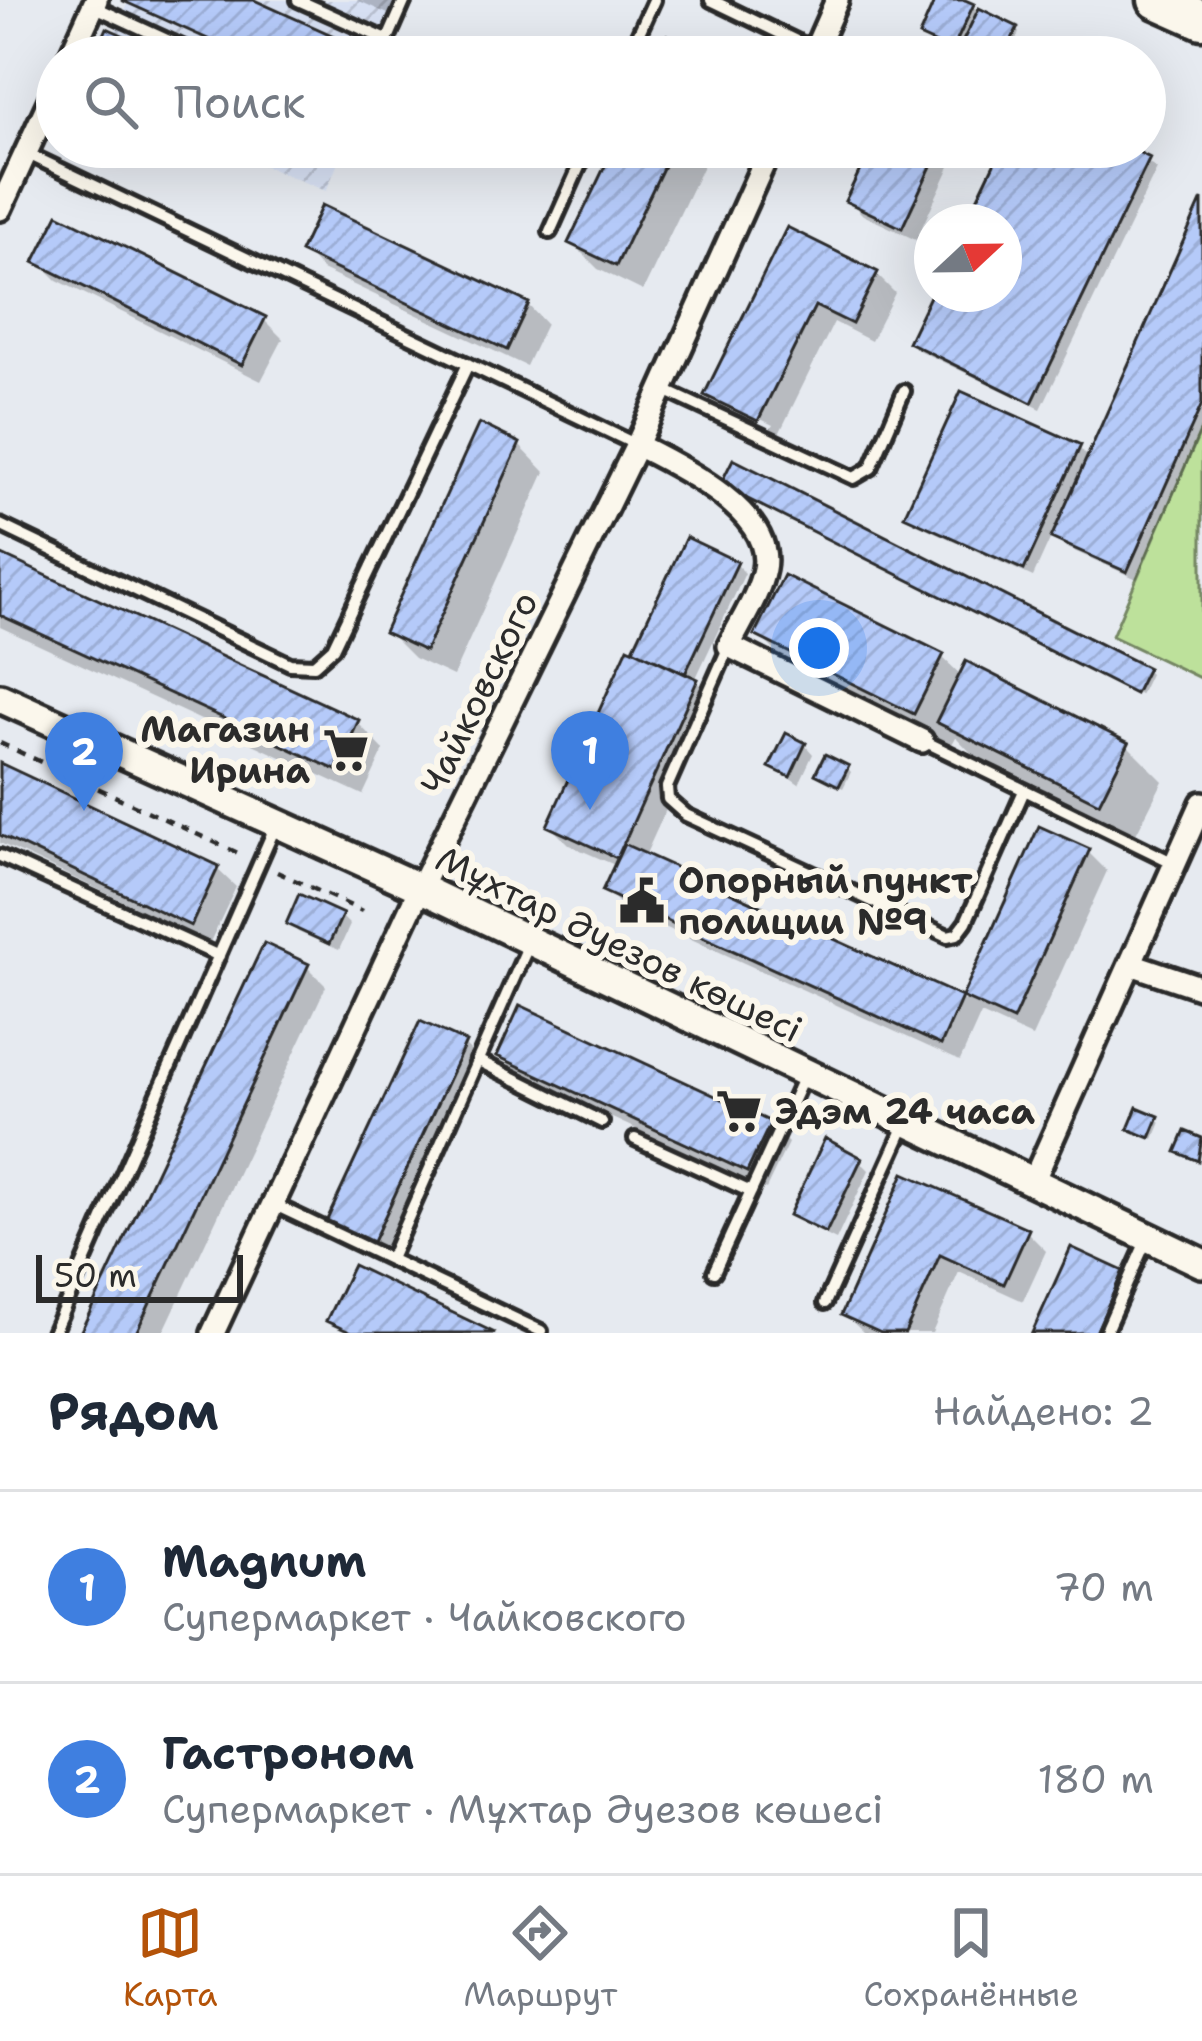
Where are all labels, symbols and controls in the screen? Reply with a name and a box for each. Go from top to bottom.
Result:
search box [36,36,1166,168]
icon: search [78,69,144,135]
text: Поиск [174,72,305,132]
north arrow [914,204,1022,312]
street label: Чайковского [409,583,549,803]
your location [789,618,849,678]
place label: Магазин Ирина [140,705,310,795]
pin: 1 [551,711,629,810]
pin: 2 [45,712,123,811]
supermarket icon: Магазин Ирина [321,725,371,775]
street label: Мұхтар Әуезов көшесі [428,834,810,1054]
place label: Опорный пункт полиции №9 [678,856,973,946]
public building icon: Опорный пункт полиции №9 [617,876,667,926]
supermarket icon: Эдэм 24 часа [714,1086,764,1136]
place label: Эдэм 24 часа [775,1087,1035,1136]
scale bar [36,1249,243,1302]
text: 50 m [54,1253,137,1298]
text: Рядом [48,1377,219,1445]
text: Найдено: 2 [933,1385,1154,1437]
text: Magnum [162,1531,367,1591]
text: 1 [78,1561,96,1613]
text: 70 m [1053,1561,1154,1613]
text: Супермаркет · Чайковского [162,1591,687,1643]
text: Гастроном [162,1723,414,1783]
text: 2 [73,1753,101,1805]
text: 180 m [1038,1753,1154,1805]
text: Супермаркет · Мұхтар Әуезов көшесі [162,1783,883,1835]
tab: Карта [123,1900,217,2017]
tab: Маршрут [463,1900,617,2017]
tab: Сохранённые [863,1900,1079,2017]

